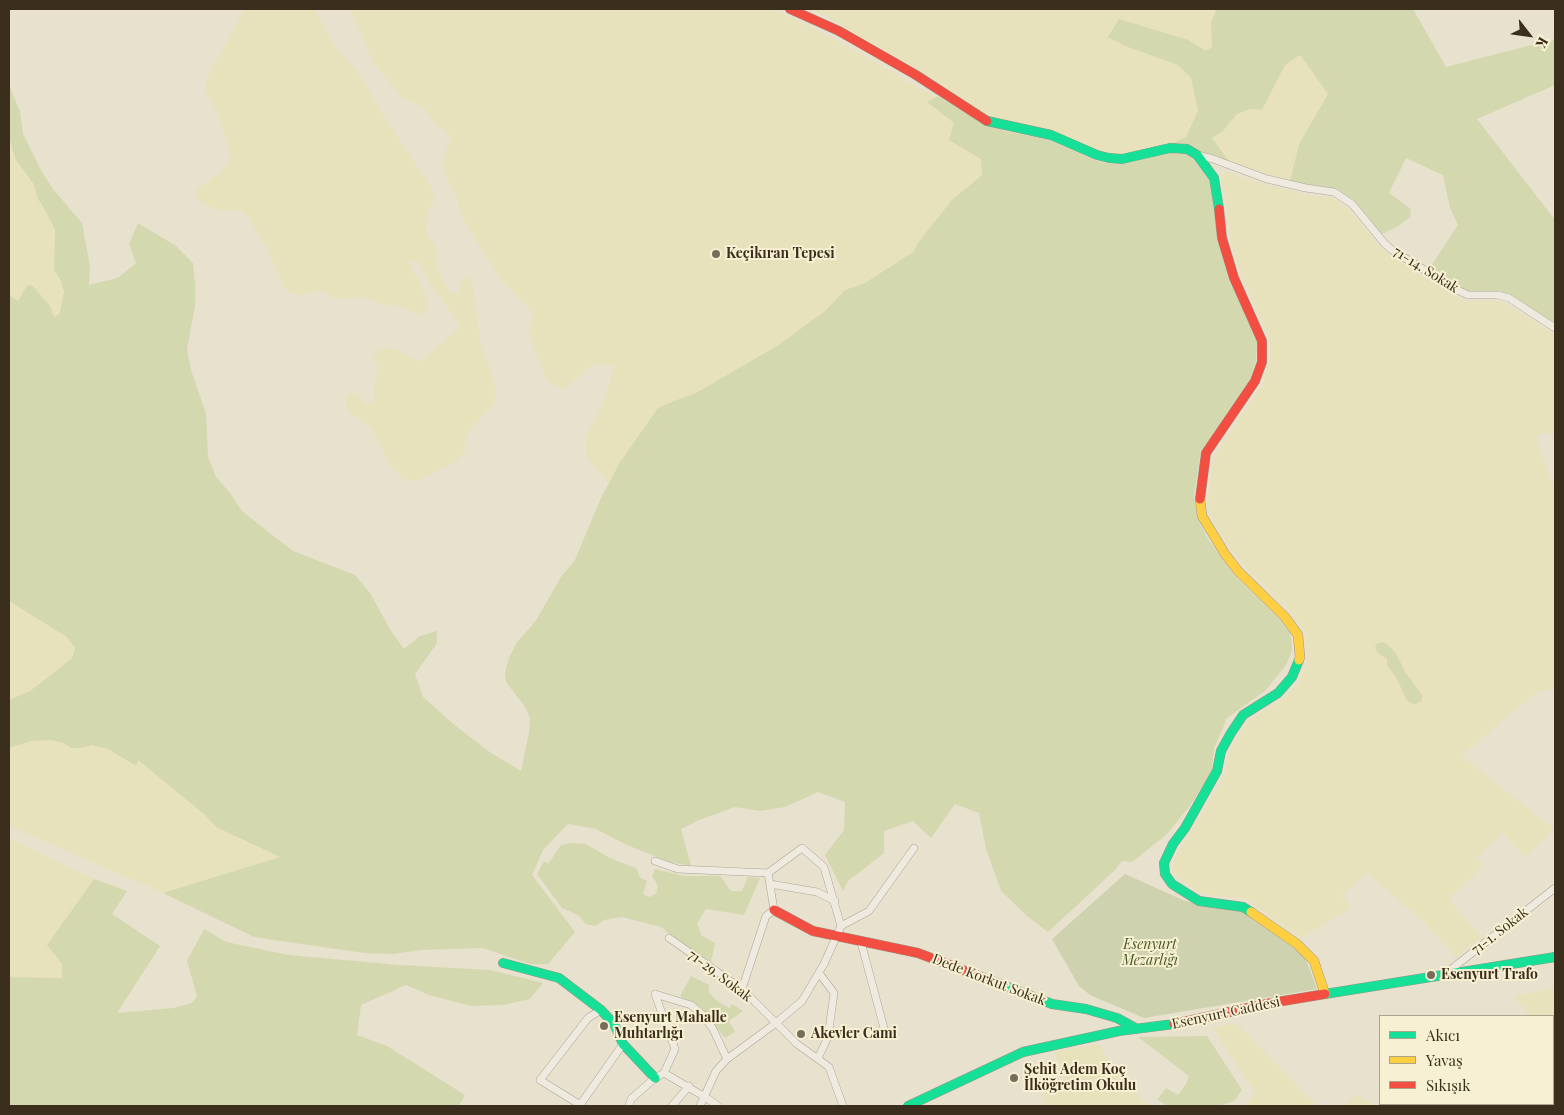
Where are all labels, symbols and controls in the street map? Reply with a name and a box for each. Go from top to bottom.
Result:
north arrow [1504,10,1554,60]
text: K [1532,34,1553,52]
street label: 71-14. Sokak [1390,243,1462,297]
place label: Keçikıran Tepesi [726,246,835,262]
marker: Keçikıran Tepesi [710,248,722,260]
street label: 71-1. Sokak [1468,904,1532,958]
park label: Esenyurt Mezarlığı [1122,937,1178,970]
street label: 71-29. Sokak [685,946,755,1006]
street label: Dede Korkut Sokak [930,951,1048,1009]
place label: Esenyurt Trafo [1441,967,1538,983]
marker: Esenyurt Trafo [1425,969,1437,981]
street label: Esenyurt Caddesi [1170,993,1282,1033]
place label: Esenyurt Mahalle Muhtarlığı [614,1010,727,1042]
legend [1379,1015,1554,1105]
marker: Esenyurt Mahalle Muhtarlığı [598,1020,610,1032]
text: Akıcı [1426,1025,1460,1045]
place label: Akevler Cami [811,1026,897,1042]
marker: Akevler Cami [795,1028,807,1040]
text: Yavaş [1426,1050,1463,1070]
place label: Şehit Adem Koç İlköğretim Okulu [1024,1062,1136,1094]
marker: Şehit Adem Koç İlköğretim Okulu [1008,1072,1020,1084]
text: Sıkışık [1426,1075,1471,1095]

